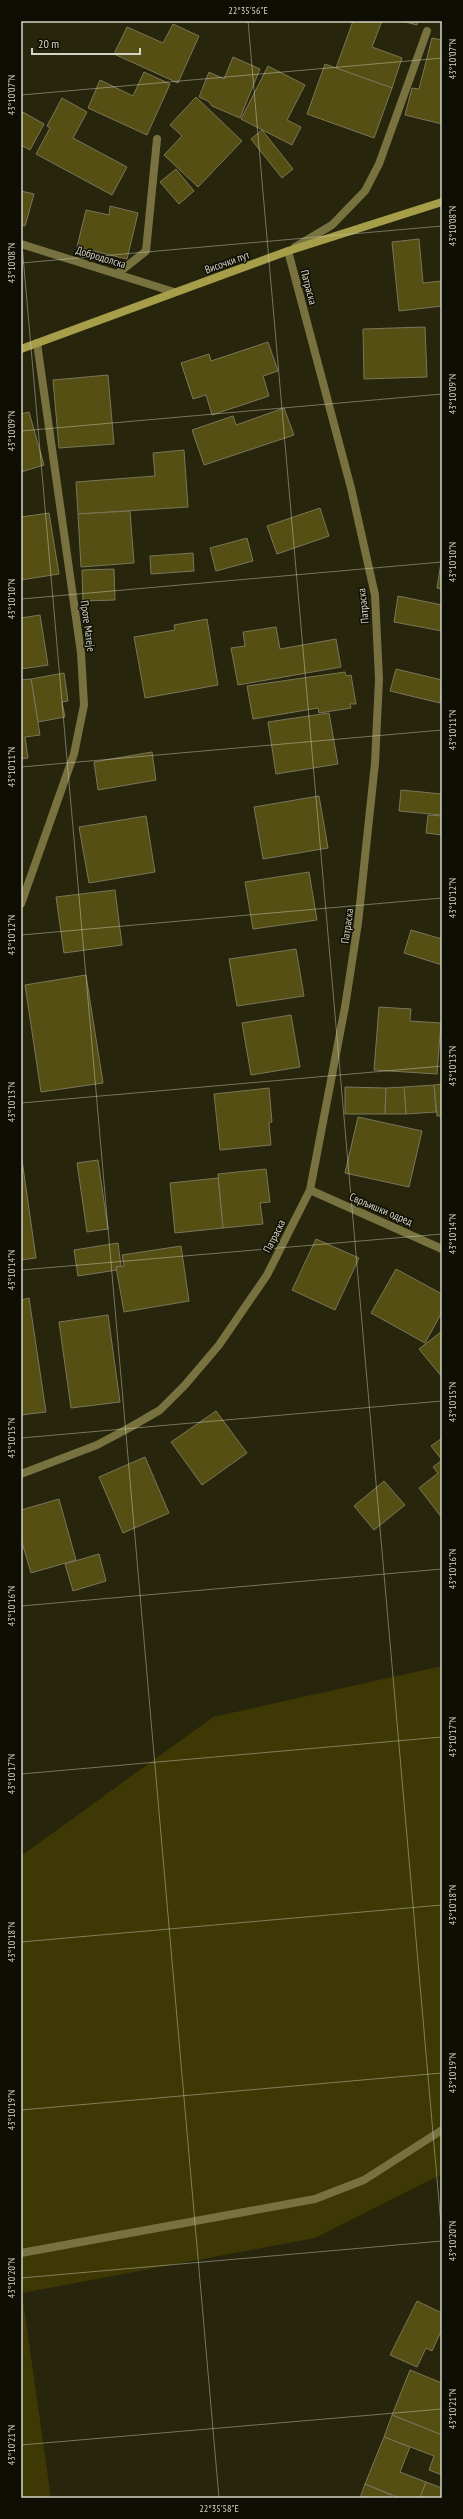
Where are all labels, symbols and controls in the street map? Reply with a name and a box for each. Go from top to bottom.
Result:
text: 22°35'56"E [228,4,268,17]
scale bar [32,30,140,56]
text: 20 m [38,36,59,51]
text: 43°10'07"N [446,39,459,79]
text: 43°10'07"N [5,75,18,115]
text: 43°10'08"N [446,206,459,246]
text: 43°10'08"N [5,243,18,283]
street label: Добродолска [74,243,128,271]
street label: Височки пут [203,247,252,277]
street label: Патраска [298,268,320,306]
text: 43°10'09"N [446,374,459,414]
text: 43°10'09"N [5,411,18,451]
text: 43°10'10"N [446,542,459,582]
text: 43°10'10"N [5,579,18,619]
street label: Патраска [354,588,372,624]
street label: Проте Матеје [77,599,99,653]
text: 43°10'11"N [446,710,459,750]
text: 43°10'11"N [5,747,18,787]
text: 43°10'12"N [446,878,459,918]
street label: Патраска [338,907,356,945]
text: 43°10'12"N [5,915,18,955]
text: 43°10'13"N [446,1046,459,1086]
text: 43°10'13"N [5,1082,18,1122]
street label: Сврљишки одред [347,1189,415,1229]
text: 43°10'14"N [446,1214,459,1254]
street label: Патраска [260,1217,288,1255]
text: 43°10'14"N [5,1250,18,1290]
text: 43°10'15"N [446,1382,459,1422]
text: 43°10'15"N [5,1418,18,1458]
text: 43°10'16"N [446,1549,459,1589]
text: 43°10'16"N [5,1586,18,1626]
text: 43°10'17"N [446,1717,459,1757]
text: 43°10'17"N [5,1754,18,1794]
text: 43°10'18"N [446,1885,459,1925]
text: 43°10'18"N [5,1922,18,1962]
text: 43°10'19"N [446,2053,459,2093]
text: 43°10'19"N [5,2090,18,2130]
text: 43°10'20"N [446,2221,459,2261]
text: 43°10'20"N [5,2258,18,2298]
text: 43°10'21"N [446,2389,459,2429]
text: 43°10'21"N [5,2425,18,2465]
text: 22°35'58"E [199,2502,239,2515]

